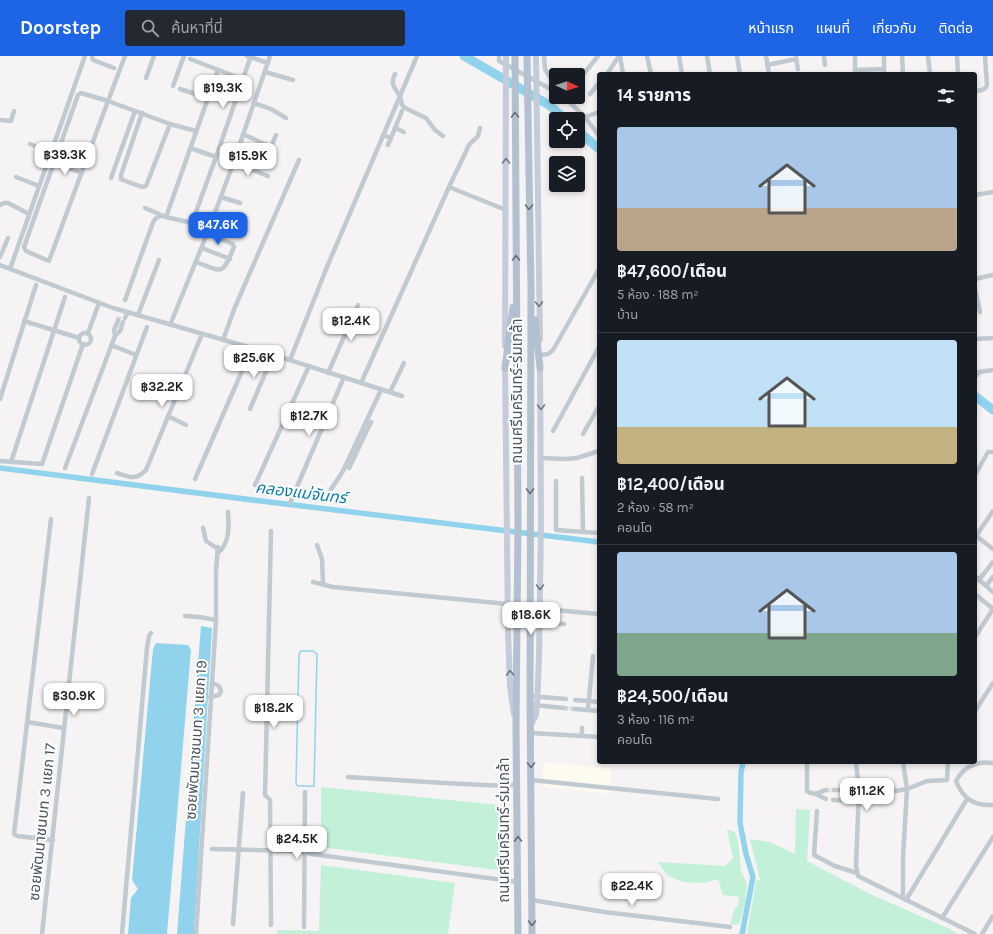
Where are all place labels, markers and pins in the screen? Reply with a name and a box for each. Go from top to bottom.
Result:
pin: ฿19.3K [190,75,256,109]
pin: ฿39.3K [32,142,98,176]
pin: ฿15.9K [215,143,281,177]
pin: ฿47.6K [185,212,251,246]
pin: ฿12.4K [318,308,384,342]
pin: ฿25.6K [221,345,287,379]
pin: ฿32.2K [129,374,195,408]
pin: ฿12.7K [276,403,342,437]
pin: ฿18.6K [498,602,564,636]
pin: ฿30.9K [41,683,107,717]
pin: ฿18.2K [241,695,307,729]
pin: ฿11.2K [834,778,900,812]
pin: ฿24.5K [264,826,330,860]
pin: ฿22.4K [599,873,665,907]

